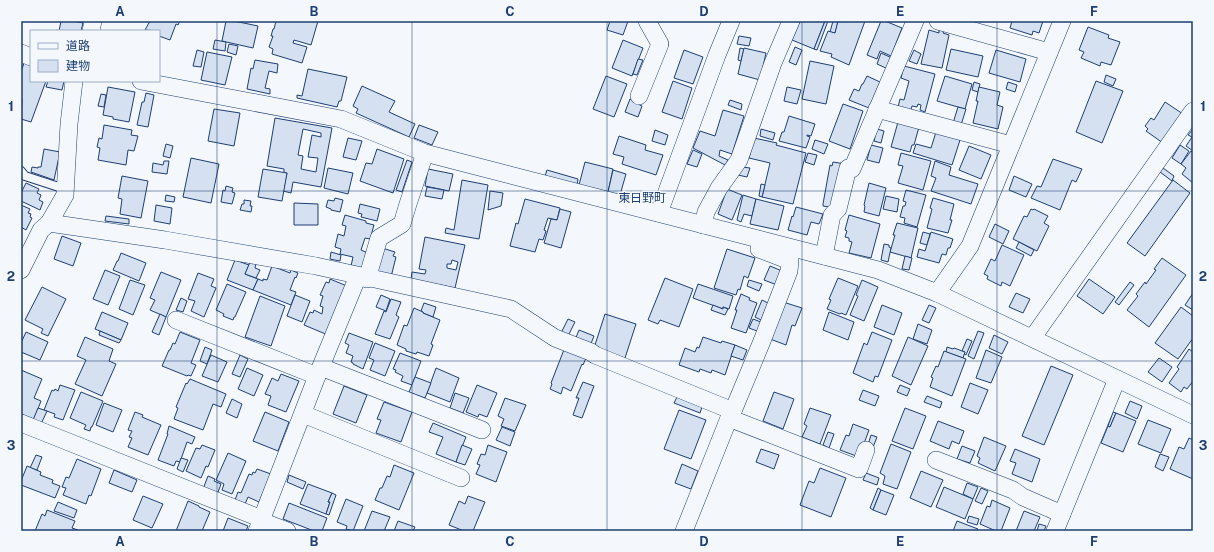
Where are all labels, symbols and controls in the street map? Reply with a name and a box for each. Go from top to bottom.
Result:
text: A [115,4,125,19]
text: B [310,4,319,19]
text: C [505,4,515,19]
text: D [699,4,709,19]
text: E [896,4,904,19]
text: F [1090,4,1098,19]
legend [30,30,160,82]
text: 道路 [66,39,90,53]
text: 建物 [66,59,90,73]
text: 1 [8,99,14,114]
text: 1 [1200,99,1206,114]
district label: 東日野町 [618,191,666,205]
text: 2 [7,269,15,284]
text: 2 [1199,269,1207,284]
text: 3 [7,438,16,453]
text: 3 [1199,438,1208,453]
text: A [115,534,125,549]
text: B [310,534,319,549]
text: C [505,534,515,549]
text: D [699,534,709,549]
text: E [896,534,904,549]
text: F [1090,534,1098,549]

